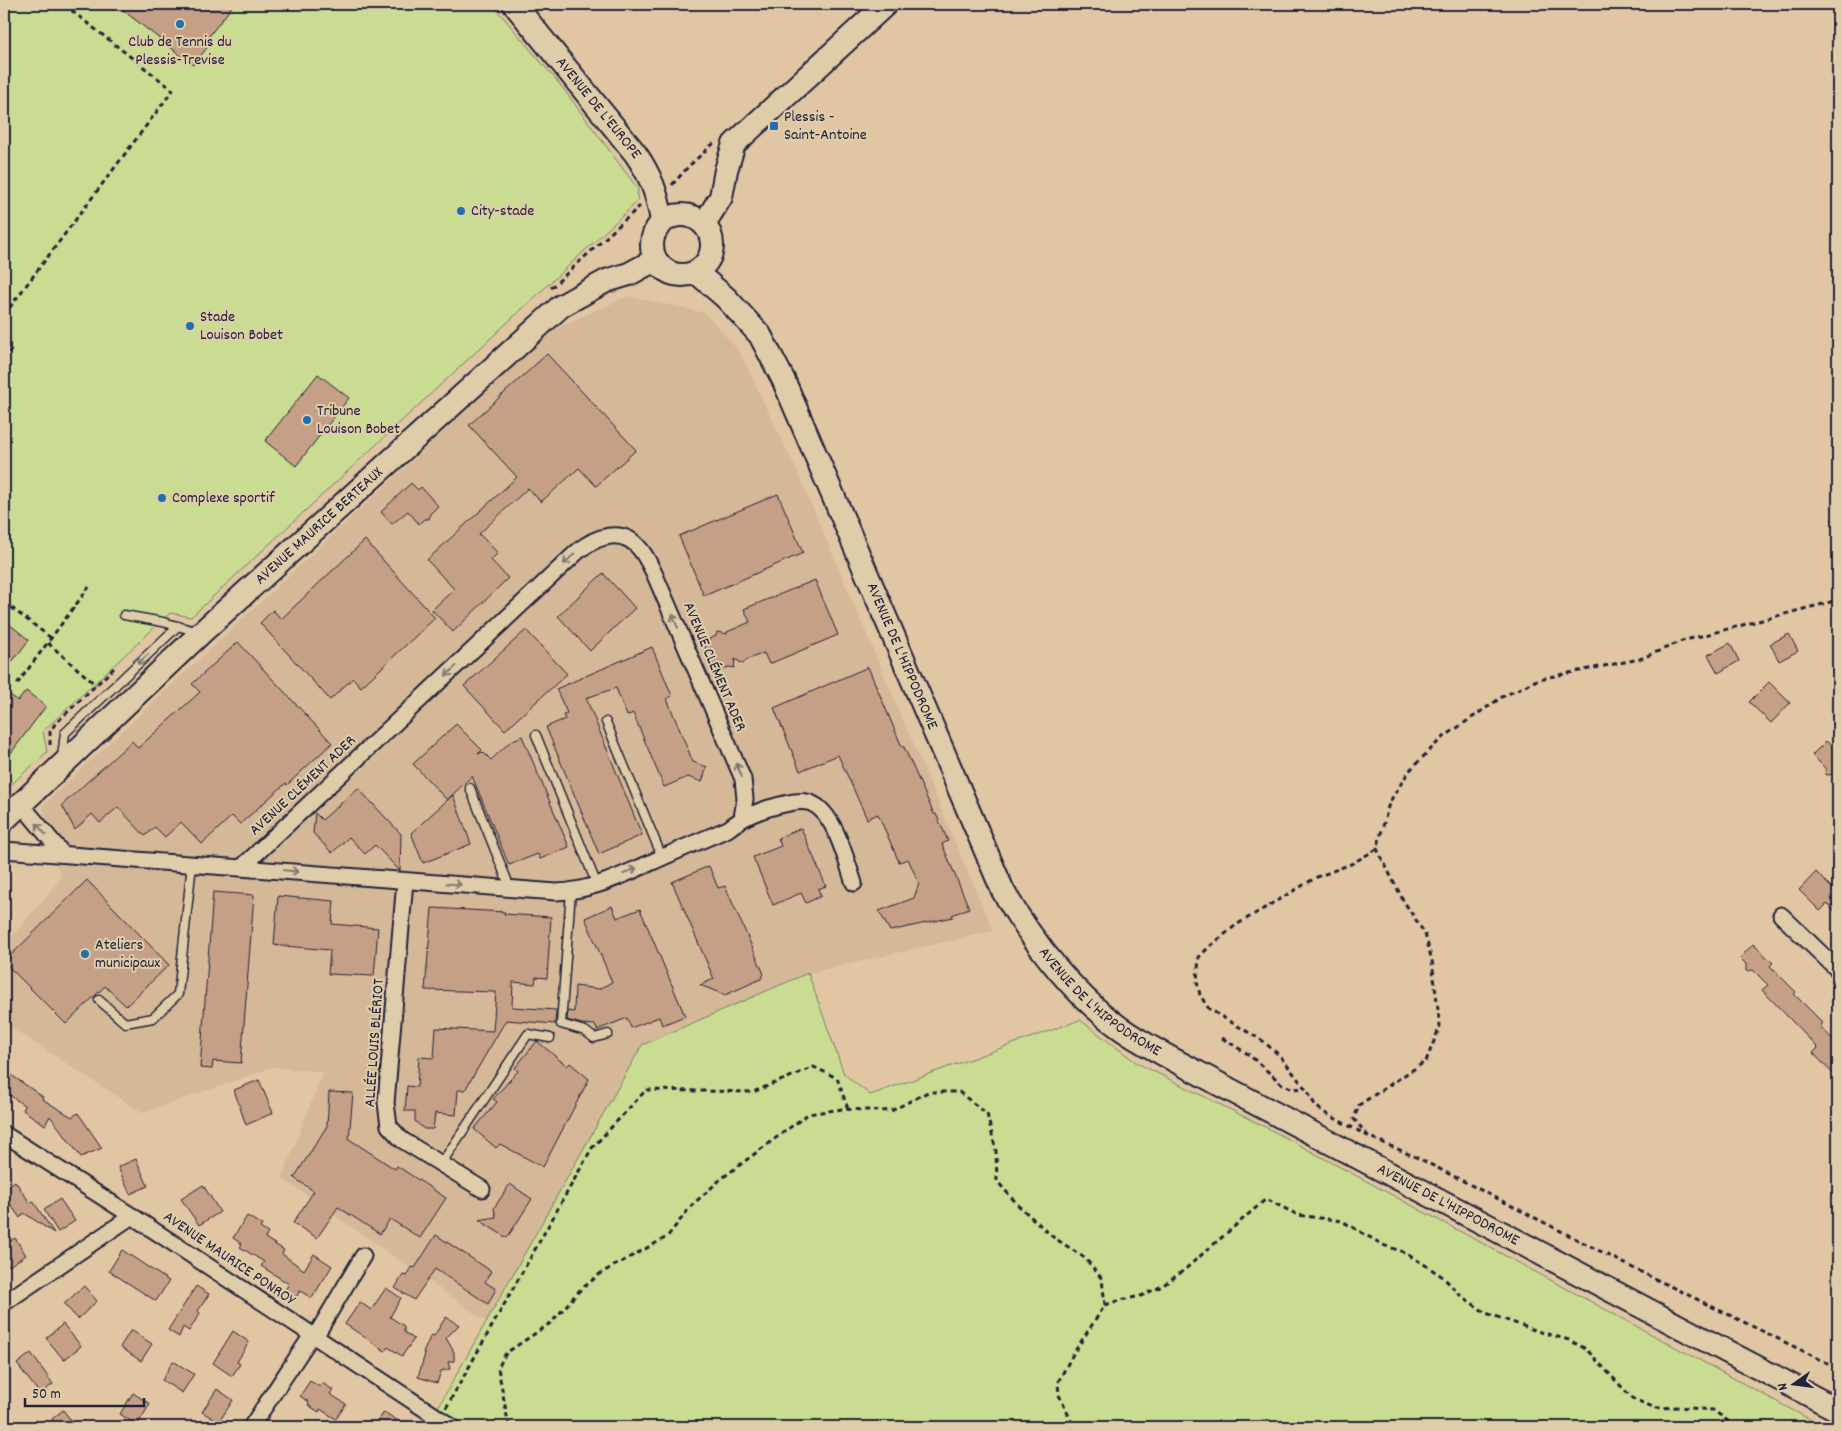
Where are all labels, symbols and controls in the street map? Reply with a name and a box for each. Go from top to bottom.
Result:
marker: Club de Tennis du Plessis-Trevise [174,18,186,30]
place label: Club de Tennis du Plessis-Trevise [128,31,232,72]
street label: AVENUE DE L'EUROPE [550,52,648,164]
place label: Plessis - Saint-Antoine [784,106,867,147]
marker: Plessis - Saint-Antoine [768,120,780,132]
place label: City-stade [471,200,534,223]
marker: City-stade [455,205,467,217]
place label: Stade Louison Bobet [200,306,283,347]
marker: Stade Louison Bobet [184,320,196,332]
place label: Tribune Louison Bobet [317,400,400,441]
marker: Tribune Louison Bobet [301,414,313,426]
street label: AVENUE MAURICE BERTEAUX [250,461,388,590]
place label: Complexe sportif [172,487,275,510]
marker: Complexe sportif [156,492,168,504]
one-way arrow [563,553,576,565]
street label: AVENUE DE L'HIPPODROME [860,579,944,734]
street label: AVENUE CLÉMENT ADER [676,599,752,735]
one-way arrow [669,614,679,629]
one-way arrow [137,653,149,665]
one-way arrow [445,665,458,677]
street label: AVENUE CLÉMENT ADER [244,730,362,842]
one-way arrow [733,763,743,778]
one-way arrow [36,822,47,835]
one-way arrow [283,866,299,876]
one-way arrow [622,866,637,876]
one-way arrow [446,880,462,889]
place label: Ateliers municipaux [95,934,160,975]
street label: AVENUE DE L'HIPPODROME [1033,942,1166,1063]
marker: Ateliers municipaux [79,948,91,960]
street label: ALLÉE LOUIS BLÉRIOT [359,977,391,1108]
street label: AVENUE DE L'HIPPODROME [1373,1158,1524,1252]
street label: AVENUE MAURICE PONROY [158,1206,301,1312]
north arrow [1770,1358,1820,1408]
scale bar [25,1376,144,1408]
text: N [1773,1381,1794,1392]
text: 50 m [32,1384,61,1406]

